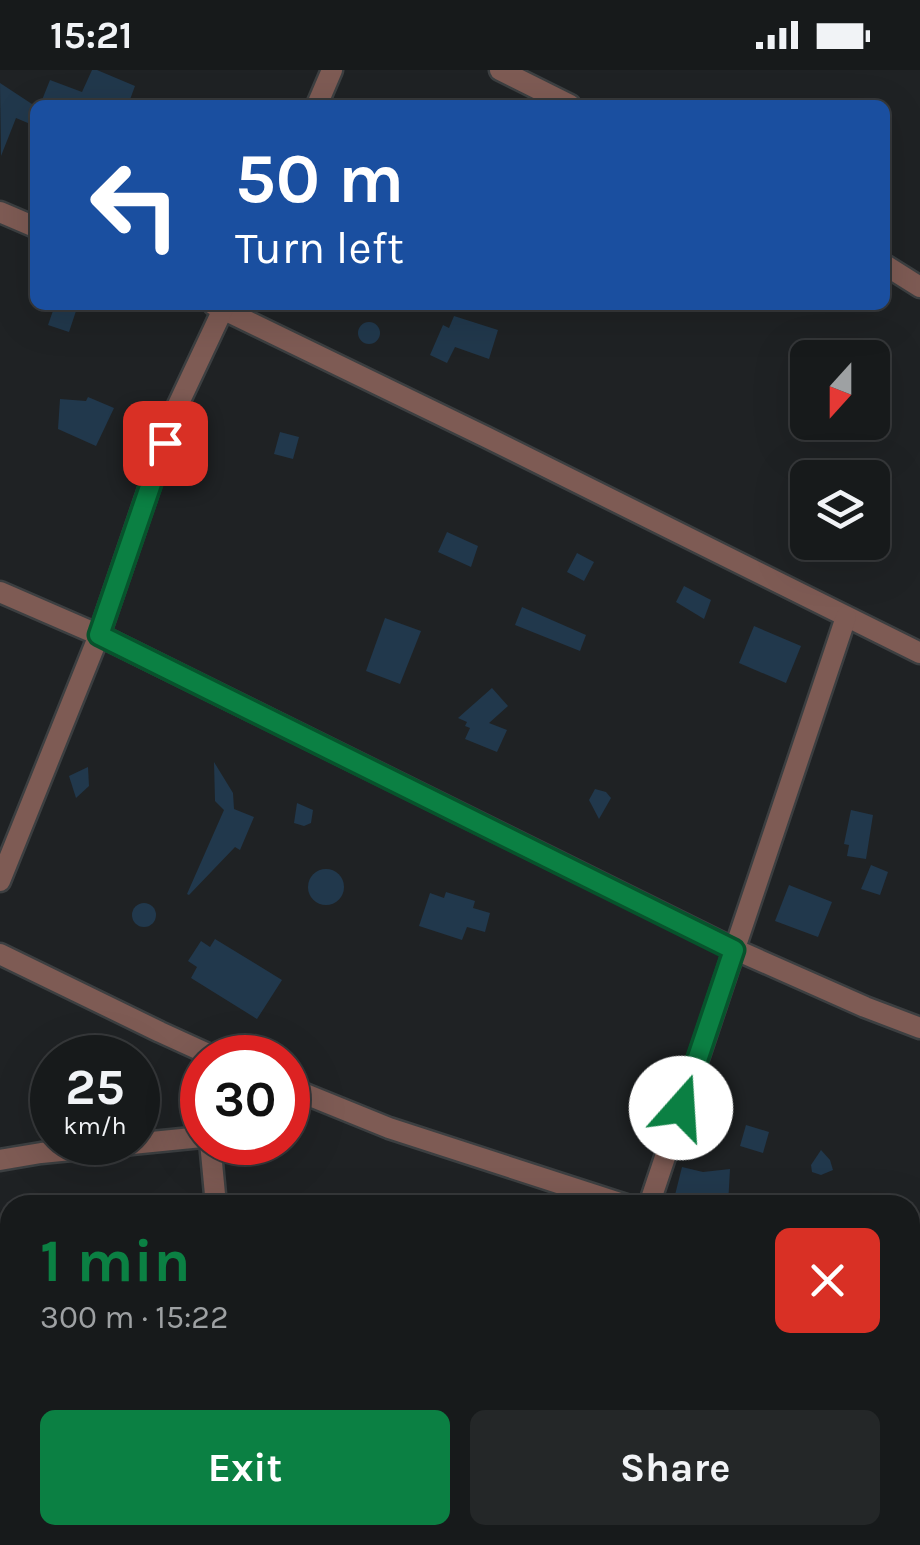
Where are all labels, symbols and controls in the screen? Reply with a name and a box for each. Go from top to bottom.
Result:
text: 15:21 [50,13,132,58]
text: 50 m [235,138,404,220]
icon: left [70,140,200,270]
text: Turn left [235,222,404,274]
north arrow [790,340,890,440]
map controls [790,340,890,560]
pin [123,401,208,486]
icon: arrive [138,416,193,471]
button: layers [790,460,890,560]
speed limit sign: 30 [180,1035,310,1165]
position arrow [629,1056,733,1160]
text: 25 [65,1058,125,1117]
text: km/h [63,1111,127,1140]
text: 1 min [40,1226,191,1296]
button: close [775,1228,880,1333]
text: 300 m · 15:22 [40,1299,228,1336]
button: Exit [40,1410,450,1525]
button: Share [470,1410,880,1525]

